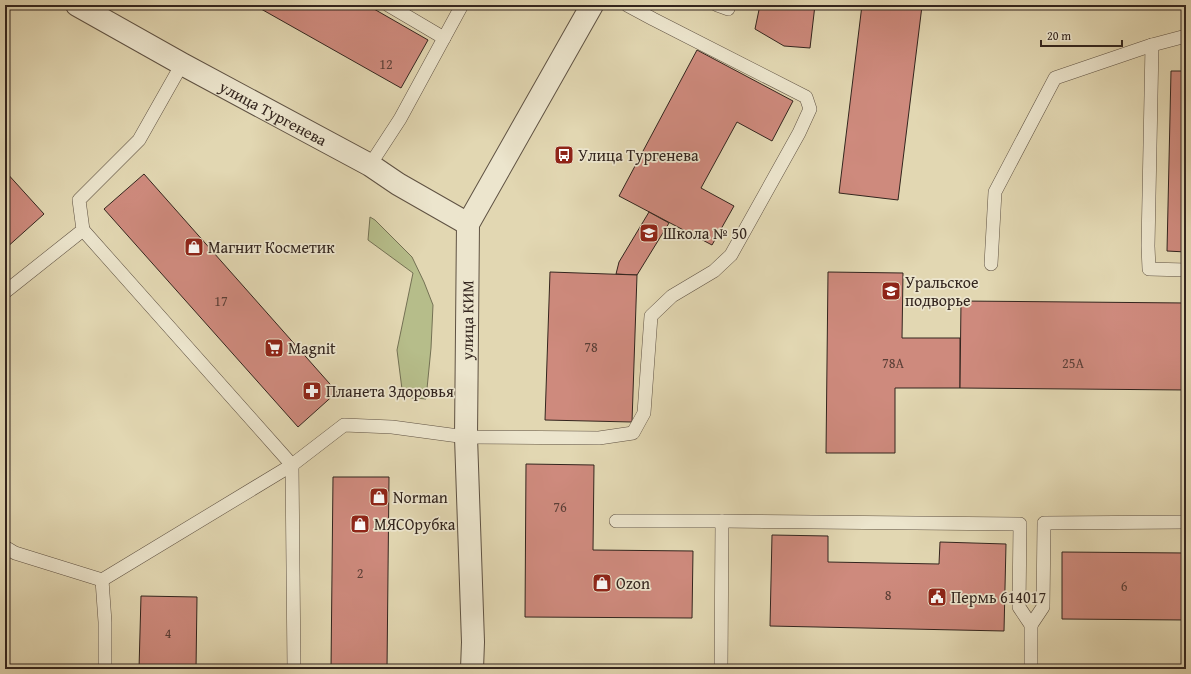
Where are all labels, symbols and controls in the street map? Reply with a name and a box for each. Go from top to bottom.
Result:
scale bar [1041,22,1122,48]
text: 20 m [1047,27,1071,44]
house number: 12 [379,54,393,74]
street label: улица Тургенева [214,74,332,152]
place label: Улица Тургенева [578,143,699,167]
bus stop icon: Улица Тургенева [553,144,575,166]
place label: Школа № 50 [663,221,747,245]
school or university icon: Школа № 50 [638,222,660,244]
place label: Магнит Косметик [208,235,335,259]
shop icon: Магнит Косметик [183,236,205,258]
place label: Уральское подворье [905,270,979,312]
street label: улица КИМ [455,280,479,361]
school or university icon: Уральское подворье [880,280,902,302]
house number: 17 [214,291,228,311]
place label: Magnit [288,336,336,360]
supermarket icon: Magnit [263,337,285,359]
house number: 78 [584,337,598,357]
house number: 78А [882,353,904,373]
house number: 25А [1062,353,1084,373]
place label: Планета Здоровья [326,379,454,403]
pharmacy icon: Планета Здоровья [301,380,323,402]
place label: Norman [393,485,448,509]
shop icon: Norman [368,486,390,508]
house number: 76 [553,497,567,517]
place label: МЯСОрубка [374,512,456,536]
shop icon: МЯСОрубка [349,513,371,535]
house number: 2 [357,563,363,583]
place label: Ozon [616,571,650,595]
shop icon: Ozon [591,572,613,594]
house number: 6 [1121,576,1128,596]
house number: 8 [885,585,892,605]
place label: Пермь 614017 [951,585,1046,609]
public building icon: Пермь 614017 [926,586,948,608]
house number: 4 [165,623,172,643]

